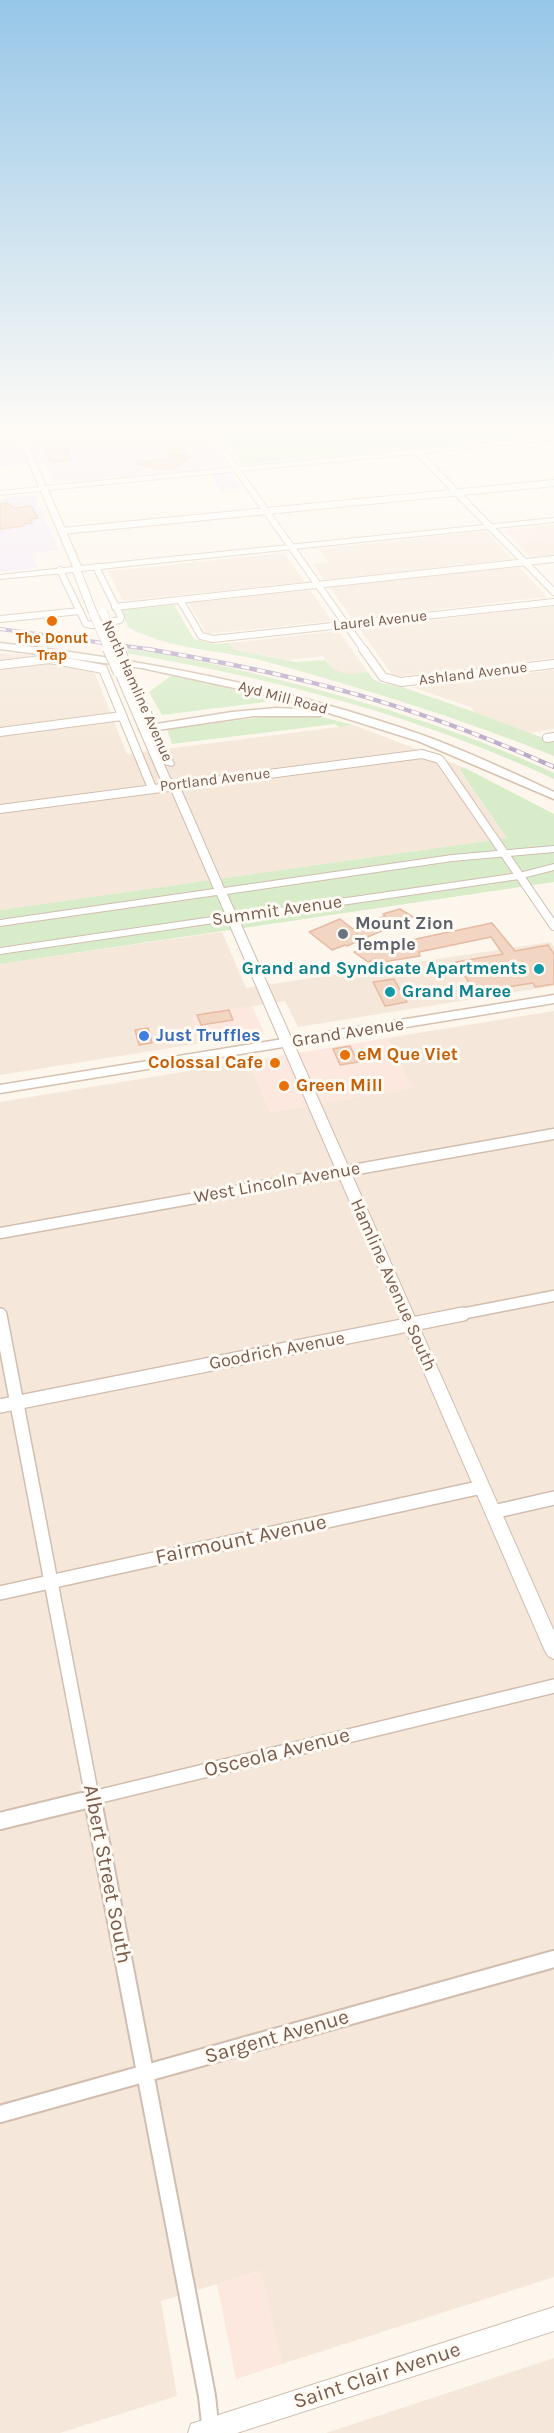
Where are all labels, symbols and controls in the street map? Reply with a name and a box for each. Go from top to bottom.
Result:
street label: Laurel Avenue [332,607,428,635]
marker: The Donut Trap [45,614,59,628]
street label: North Hamline Avenue [98,618,176,764]
place label: The Donut Trap [16,630,88,665]
street label: Ashland Avenue [418,658,528,690]
street label: Ayd Mill Road [237,677,329,719]
street label: Portland Avenue [159,764,271,796]
street label: Summit Avenue [211,891,343,931]
place label: Mount Zion Temple [355,913,454,956]
marker: Mount Zion Temple [336,927,350,941]
place label: Grand and Syndicate Apartments [242,958,527,980]
marker: Grand and Syndicate Apartments [532,962,546,976]
place label: Grand Maree [402,981,511,1003]
marker: Grand Maree [383,985,397,999]
street label: Grand Avenue [290,1013,406,1053]
place label: Just Truffles [156,1025,261,1047]
marker: Just Truffles [137,1029,151,1043]
place label: eM Que Viet [357,1044,458,1066]
marker: eM Que Viet [338,1048,352,1062]
place label: Colossal Cafe [148,1052,263,1074]
marker: Colossal Cafe [268,1056,282,1070]
place label: Green Mill [296,1075,383,1097]
marker: Green Mill [277,1079,291,1093]
street label: West Lincoln Avenue [192,1158,362,1208]
street label: Hamline Avenue South [345,1195,441,1375]
street label: Goodrich Avenue [207,1327,347,1375]
street label: Fairmount Avenue [153,1510,329,1570]
street label: Osceola Avenue [202,1723,352,1783]
street label: Albert Street South [77,1782,137,1966]
street label: Sargent Avenue [202,2004,352,2070]
street label: Saint Clair Avenue [290,2337,464,2415]

